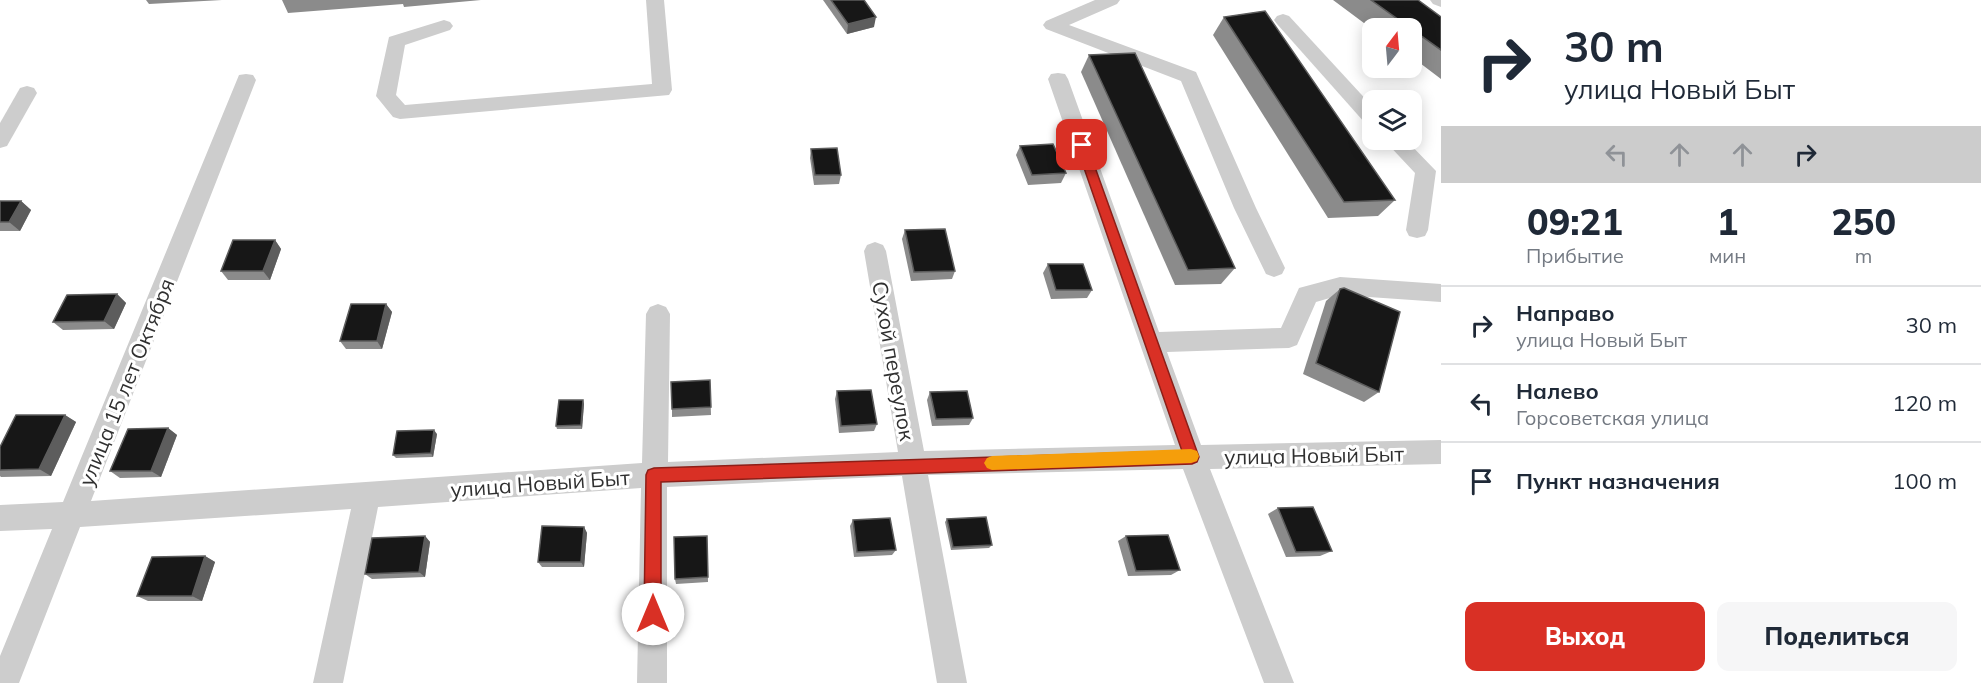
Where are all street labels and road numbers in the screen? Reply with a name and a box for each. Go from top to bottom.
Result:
street label: улица 15 лет Октября [72,274,180,490]
street label: Сухой переулок [867,279,921,444]
street label: улица Новый Быт [1224,440,1404,470]
street label: улица Новый Быт [449,464,631,502]

